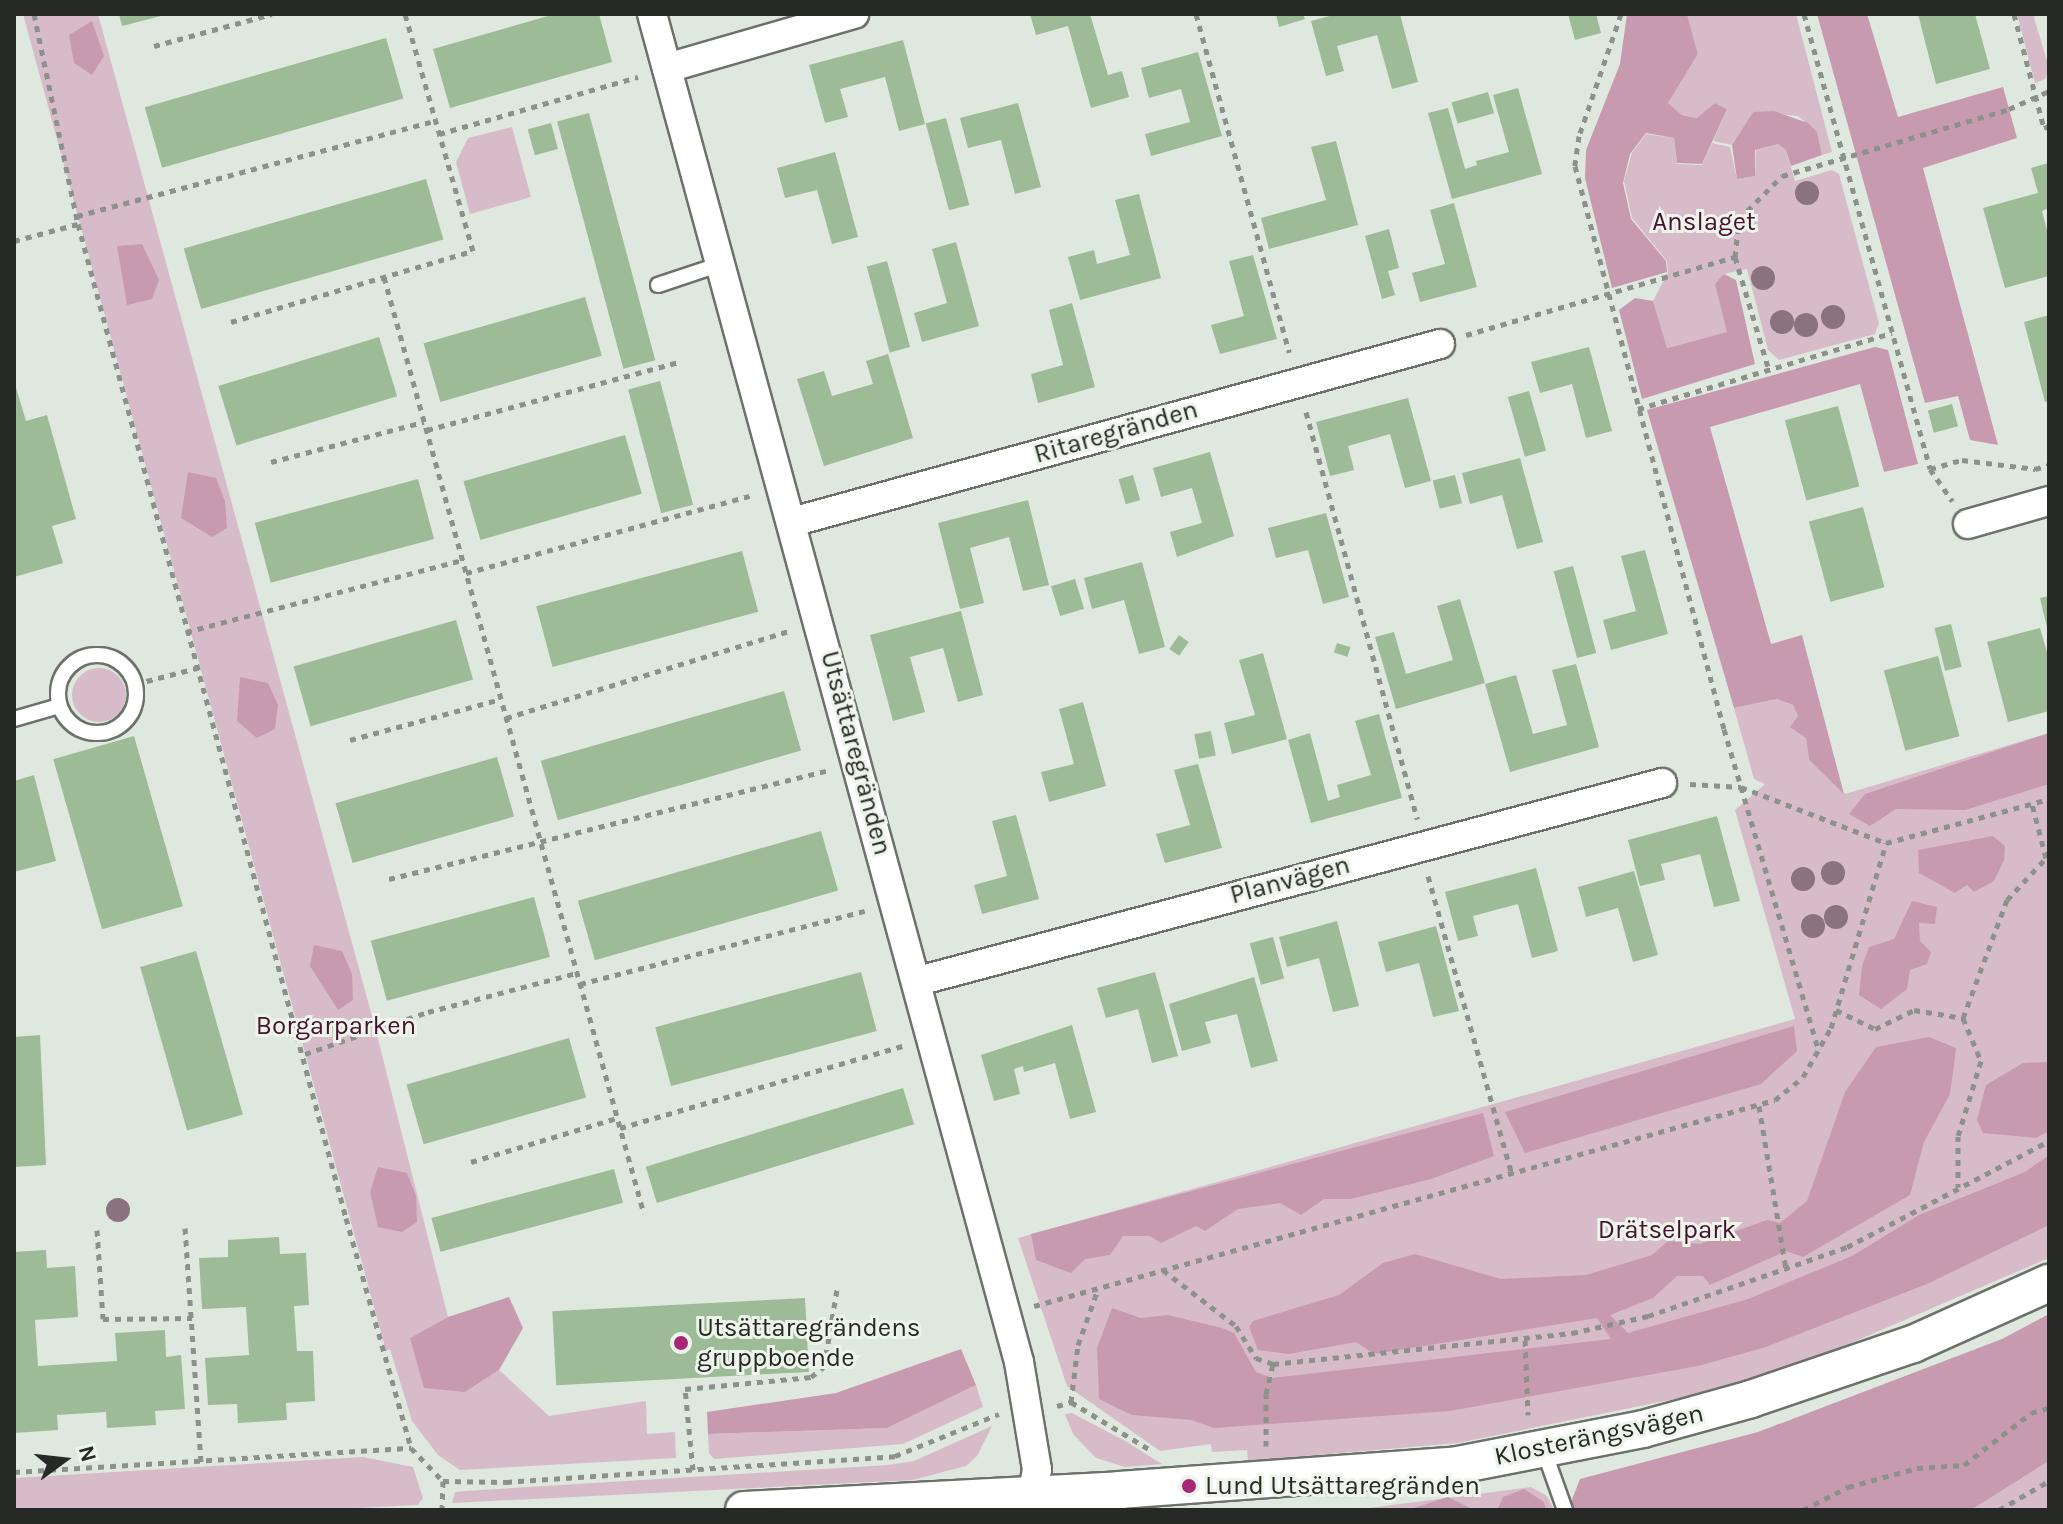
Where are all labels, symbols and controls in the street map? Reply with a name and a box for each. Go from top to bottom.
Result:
park label: Anslaget [1652,206,1756,238]
street label: Ritaregränden [1030,394,1202,470]
street label: Utsättaregränden [814,648,898,858]
street label: Planvägen [1227,849,1353,911]
park label: Borgarparken [256,1010,416,1042]
park label: Drätselpark [1598,1214,1736,1246]
place label: Utsättaregrändens gruppboende [697,1312,921,1374]
marker: Utsättaregrändens gruppboende [672,1334,690,1352]
street label: Klosterängsvägen [1492,1398,1706,1472]
north arrow [24,1420,104,1500]
text: N [73,1443,102,1465]
place label: Lund Utsättaregränden [1205,1470,1480,1502]
marker: Lund Utsättaregränden [1180,1477,1198,1495]

